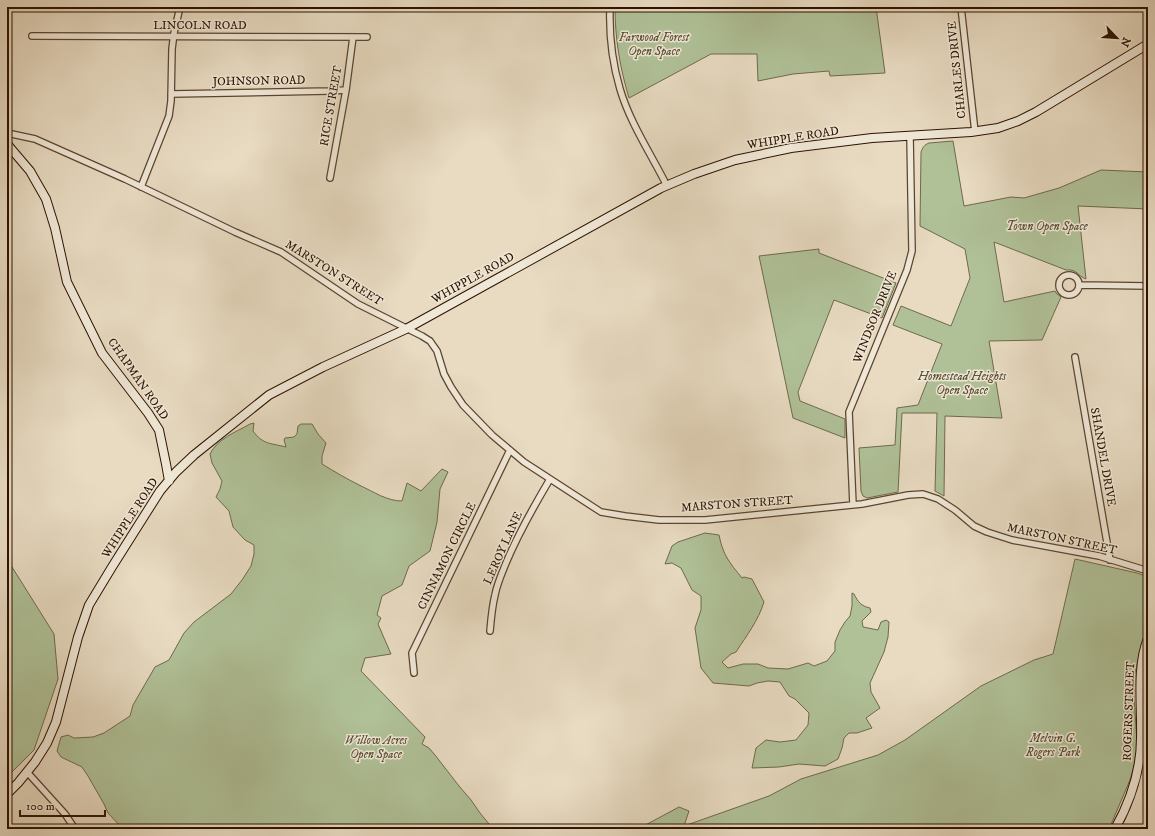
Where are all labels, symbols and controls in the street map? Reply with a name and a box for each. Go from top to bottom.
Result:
street label: LINCOLN ROAD [153,18,247,33]
north arrow [1097,18,1137,58]
street label: CHARLES DRIVE [944,20,970,119]
park label: Farwood Forest Open Space [619,30,691,59]
text: N [1117,35,1133,49]
street label: RICE STREET [317,65,345,147]
street label: JOHNSON ROAD [211,73,306,89]
street label: WHIPPLE ROAD [745,123,840,153]
park label: Town Open Space [1006,219,1089,234]
street label: MARSTON STREET [282,237,386,309]
street label: WHIPPLE ROAD [428,249,517,307]
street label: WINDSOR DRIVE [849,268,900,366]
street label: CHAPMAN ROAD [104,335,172,423]
park label: Homestead Heights Open Space [917,369,1007,398]
street label: SHANDEL DRIVE [1087,406,1119,508]
street label: WHIPPLE ROAD [98,475,162,562]
street label: MARSTON STREET [681,493,793,515]
street label: CINNAMON CIRCLE [414,499,480,612]
street label: LEROY LANE [480,509,526,587]
street label: MARSTON STREET [1006,520,1118,558]
street label: ROGERS STREET [1120,661,1138,761]
park label: Melvin G. Rogers Park [1025,731,1080,760]
park label: Willow Acres Open Space [345,733,408,762]
scale bar [20,792,105,818]
text: 100 m [26,799,55,814]

